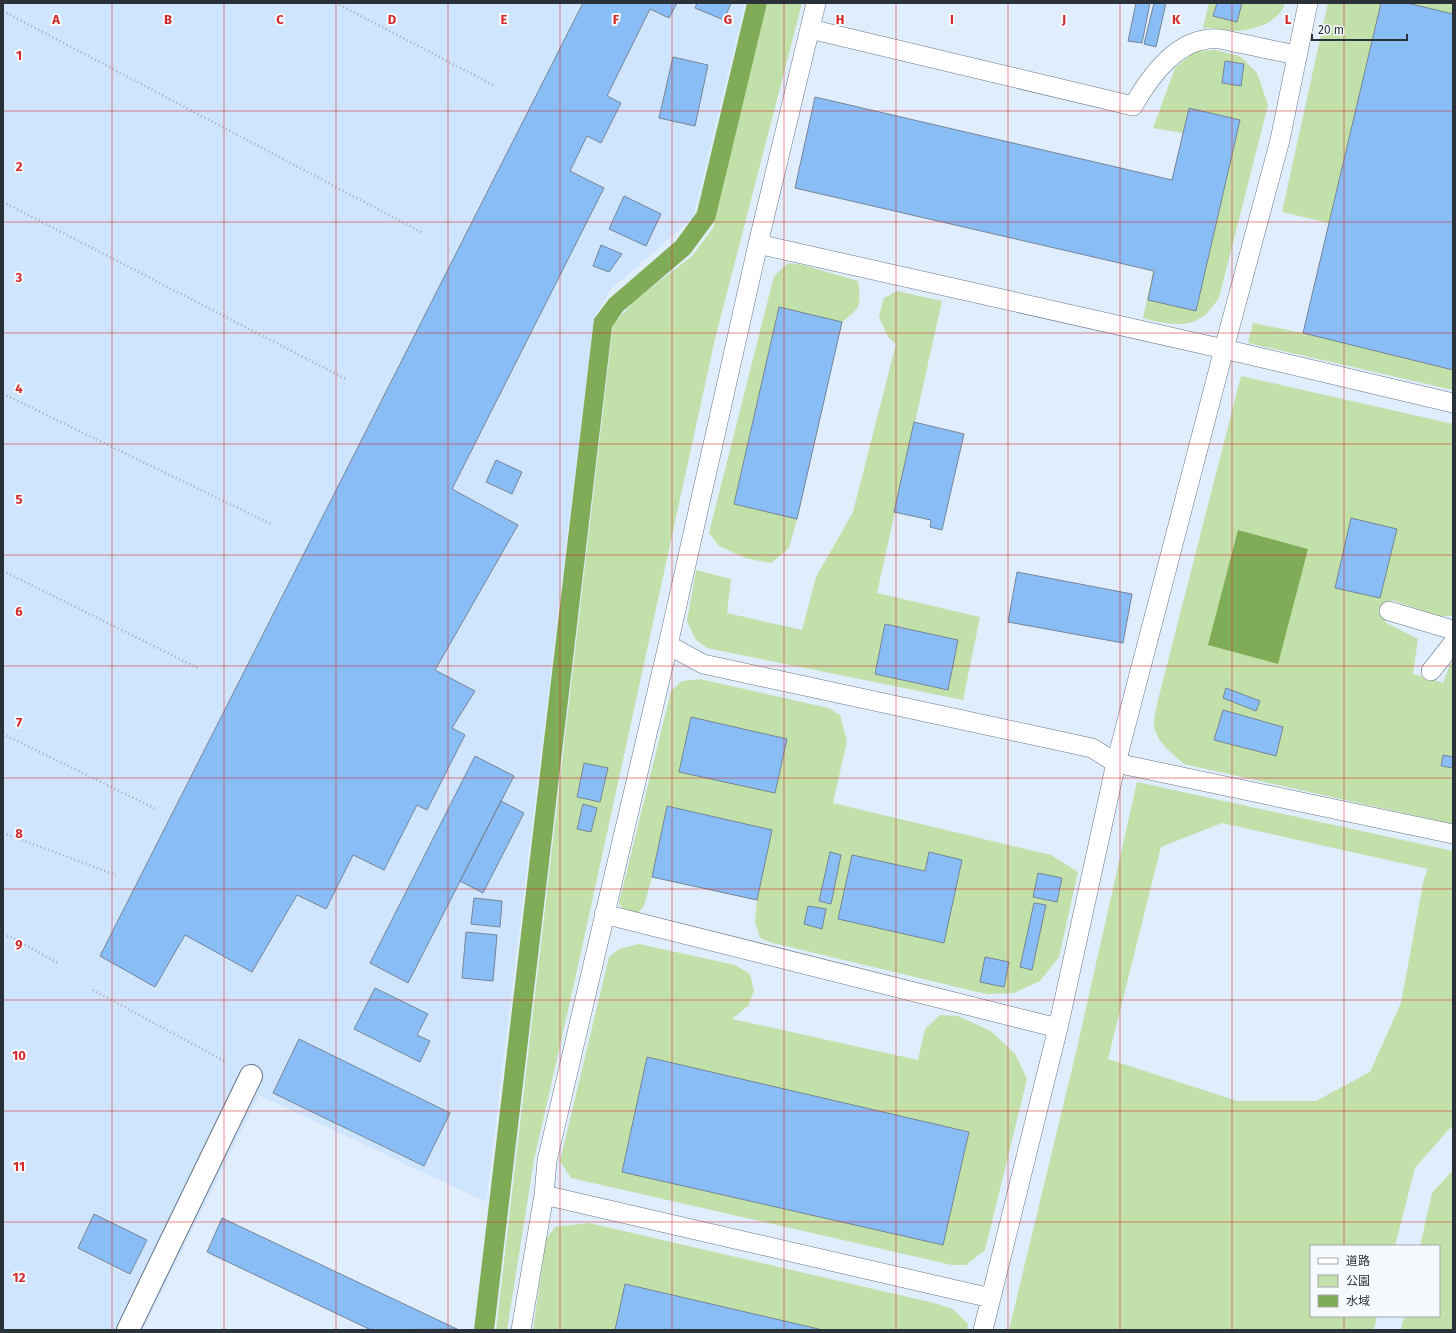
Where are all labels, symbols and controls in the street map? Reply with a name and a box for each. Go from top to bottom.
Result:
text: A [51,12,60,27]
text: B [164,12,172,27]
text: C [276,12,284,27]
text: D [388,12,397,27]
text: E [501,12,508,27]
text: F [613,12,620,27]
text: G [724,12,732,27]
text: H [836,12,844,27]
text: I [950,12,954,27]
text: J [1061,12,1066,27]
text: K [1172,12,1181,27]
text: L [1285,12,1292,27]
scale bar [1312,16,1407,42]
text: 20 m [1318,23,1344,37]
text: 1 [16,48,22,63]
text: 2 [16,159,23,174]
text: 3 [15,270,23,285]
text: 4 [15,381,23,396]
text: 5 [16,492,23,507]
text: 6 [15,604,23,619]
text: 7 [16,715,22,730]
text: 8 [15,826,23,841]
text: 9 [15,937,23,952]
text: 10 [12,1048,26,1063]
text: 11 [13,1159,25,1174]
legend [1310,1245,1440,1317]
text: 道路 [1346,1254,1370,1268]
text: 12 [13,1270,26,1285]
text: 公園 [1346,1274,1370,1288]
text: 水域 [1346,1294,1370,1308]

